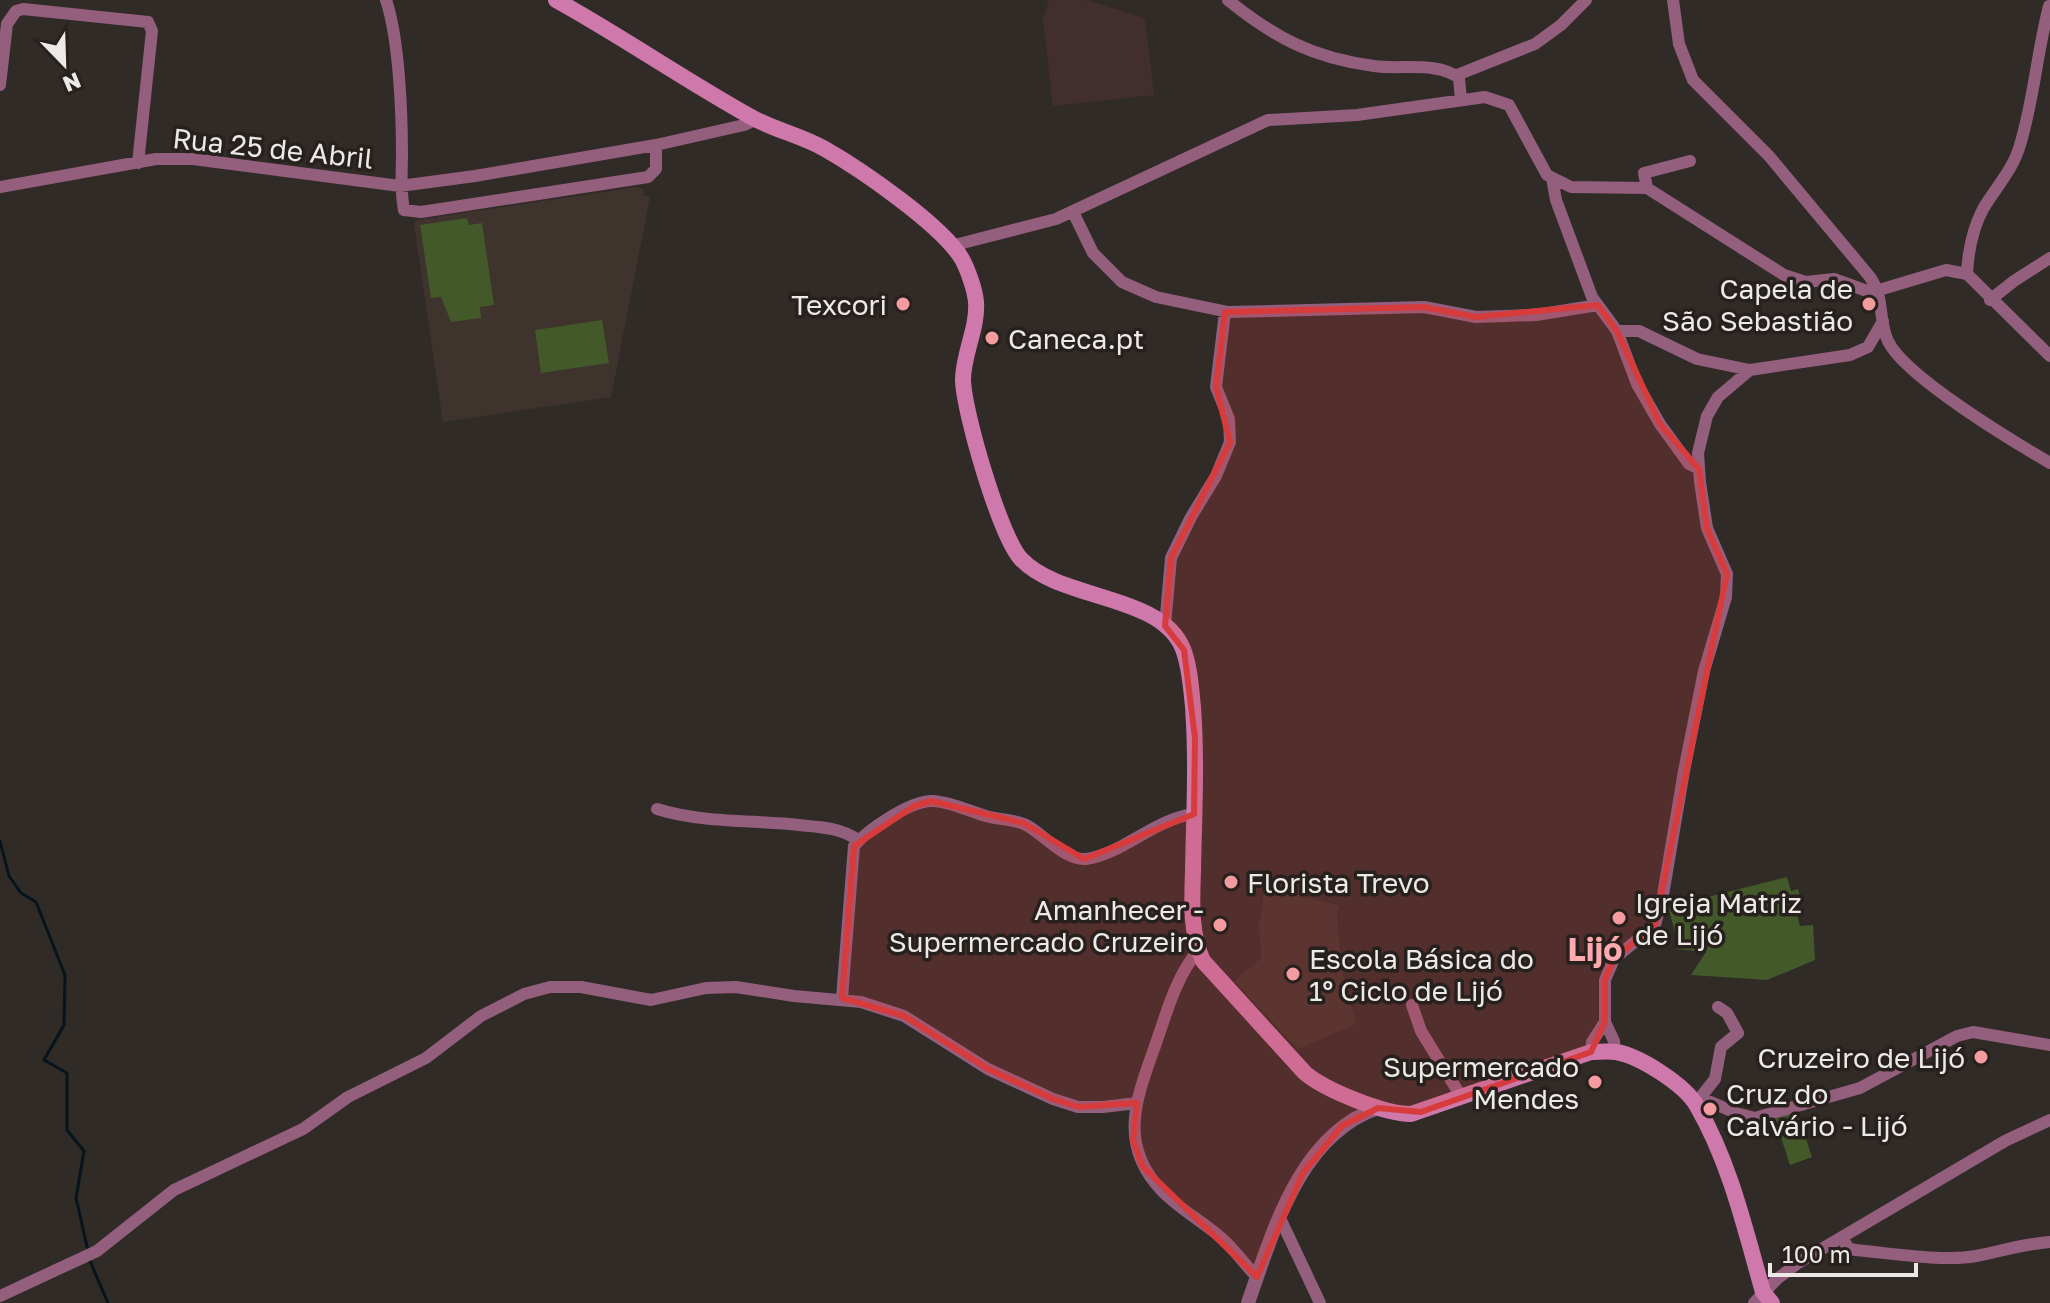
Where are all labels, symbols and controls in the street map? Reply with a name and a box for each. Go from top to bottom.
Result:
north arrow [24,24,104,104]
text: N [59,67,85,99]
street label: Rua 25 de Abril [171,121,375,175]
place label: Capela de São Sebastião [1662,272,1853,337]
place label: Texcori [791,288,887,321]
marker: Texcori [894,295,912,313]
marker: Capela de São Sebastião [1860,295,1878,313]
place label: Caneca.pt [1008,322,1144,355]
marker: Caneca.pt [983,329,1001,347]
place label: Florista Trevo [1247,866,1430,899]
marker: Florista Trevo [1222,873,1240,891]
place label: Igreja Matriz de Lijó [1635,886,1802,951]
place label: Amanhecer - Supermercado Cruzeiro [889,893,1204,958]
marker: Igreja Matriz de Lijó [1610,909,1628,927]
marker: Amanhecer - Supermercado Cruzeiro [1211,916,1229,934]
district label: Lijó [1568,930,1622,968]
place label: Escola Básica do 1º Ciclo de Lijó [1309,942,1534,1007]
marker: Escola Básica do 1º Ciclo de Lijó [1284,965,1302,983]
place label: Cruzeiro de Lijó [1757,1041,1965,1074]
marker: Cruzeiro de Lijó [1972,1048,1990,1066]
place label: Supermercado Mendes [1383,1050,1579,1115]
marker: Supermercado Mendes [1586,1073,1604,1091]
place label: Cruz do Calvário - Lijó [1726,1077,1908,1142]
marker: Cruz do Calvário - Lijó [1701,1100,1719,1118]
scale bar [1770,1227,1916,1277]
text: 100 m [1782,1239,1851,1268]

